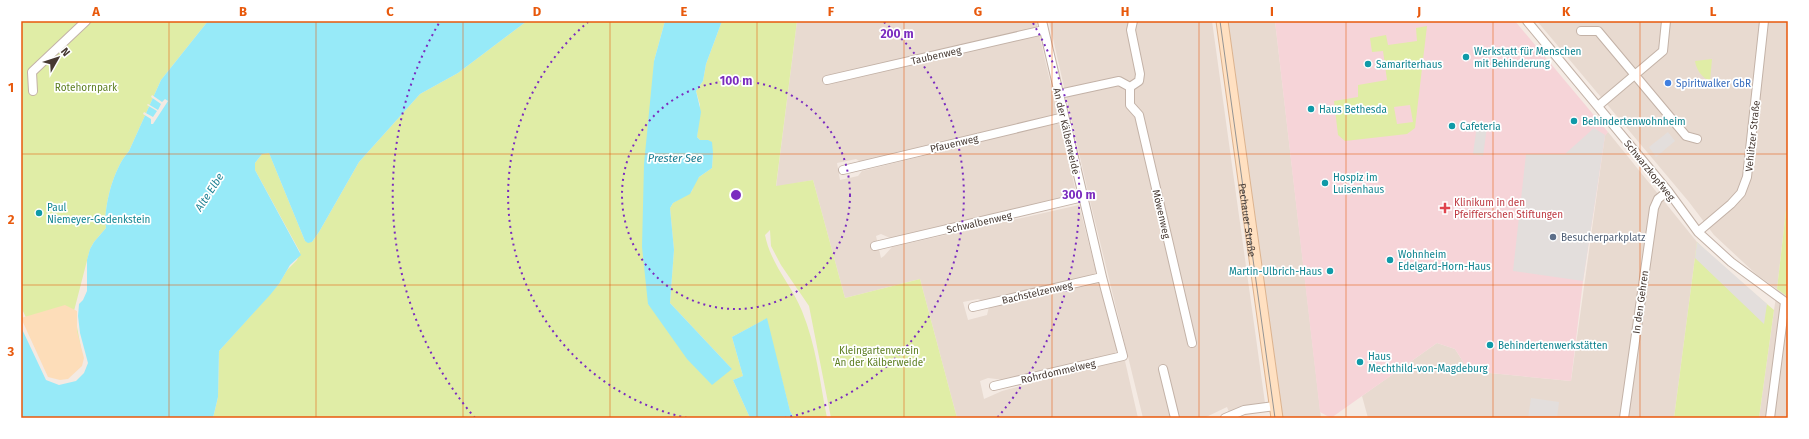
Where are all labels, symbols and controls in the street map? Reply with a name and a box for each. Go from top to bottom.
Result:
text: A [91,4,100,19]
text: B [239,4,247,19]
text: C [386,4,394,19]
text: D [533,4,542,19]
text: E [681,4,688,19]
text: F [828,4,835,19]
text: G [974,4,982,19]
text: H [1121,4,1129,19]
text: I [1270,4,1274,19]
text: J [1416,4,1421,19]
text: K [1562,4,1571,19]
text: L [1710,4,1717,19]
text: 200 m [880,27,914,41]
north arrow [38,38,78,78]
street label: Taubenweg [910,44,963,68]
text: N [58,45,73,59]
place label: Werkstatt für Menschen mit Behinderung [1474,46,1581,70]
marker: Werkstatt für Menschen mit Behinderung [1461,52,1471,62]
marker: Samariterhaus [1363,59,1373,69]
place label: Samariterhaus [1376,59,1442,71]
text: 100 m [720,74,752,88]
marker: Spiritwalker GbR [1663,78,1673,88]
place label: Spiritwalker GbR [1676,78,1751,90]
text: 1 [8,80,14,95]
park label: Rotehornpark [55,82,118,94]
street label: An der Kälberweide [1050,87,1082,176]
street label: Vehlitzer Straße [1743,100,1763,172]
marker: Haus Bethesda [1306,104,1316,114]
place label: Haus Bethesda [1319,104,1387,116]
marker: Behindertenwohnheim [1569,116,1579,126]
place label: Behindertenwohnheim [1582,116,1686,128]
marker: Cafeteria [1447,121,1457,131]
place label: Cafeteria [1460,121,1501,133]
street label: Pfauenweg [929,132,980,155]
street label: Schwarzkopfweg [1621,138,1678,204]
water label: Prester See [648,152,703,165]
water label: Alte Elbe [192,171,227,215]
place label: Hospiz im Luisenhaus [1333,172,1385,196]
marker: Hospiz im Luisenhaus [1320,178,1330,188]
street label: Pechauer Straße [1236,183,1258,258]
centre of rings [729,188,743,202]
text: 300 m [1061,188,1096,202]
street label: Möwenweg [1150,189,1173,241]
place label: Klinikum in den Pfeifferschen Stiftungen [1454,197,1563,221]
place label: Paul Niemeyer-Gedenkstein [47,202,150,226]
marker: Klinikum in den Pfeifferschen Stiftungen [1439,202,1451,214]
marker: Paul Niemeyer-Gedenkstein [34,208,44,218]
street label: Schwalbenweg [945,209,1014,236]
text: 2 [8,212,15,227]
marker: Besucherparkplatz [1548,232,1558,242]
place label: Besucherparkplatz [1561,232,1646,244]
place label: Wohnheim Edelgard-Horn-Haus [1398,249,1491,273]
marker: Wohnheim Edelgard-Horn-Haus [1385,255,1395,265]
place label: Martin-Ulbrich-Haus [1229,266,1322,278]
marker: Martin-Ulbrich-Haus [1325,266,1335,276]
street label: In den Gehren [1631,270,1651,335]
street label: Bachstelzenweg [1001,279,1075,307]
marker: Behindertenwerkstätten [1485,340,1495,350]
place label: Behindertenwerkstätten [1498,340,1608,352]
text: 3 [7,344,15,359]
park label: Kleingartenverein 'An der Kälberweide' [833,345,925,369]
place label: Haus Mechthild-von-Magdeburg [1368,351,1489,375]
street label: Rohrdommelweg [1020,357,1098,386]
marker: Haus Mechthild-von-Magdeburg [1355,357,1365,367]

